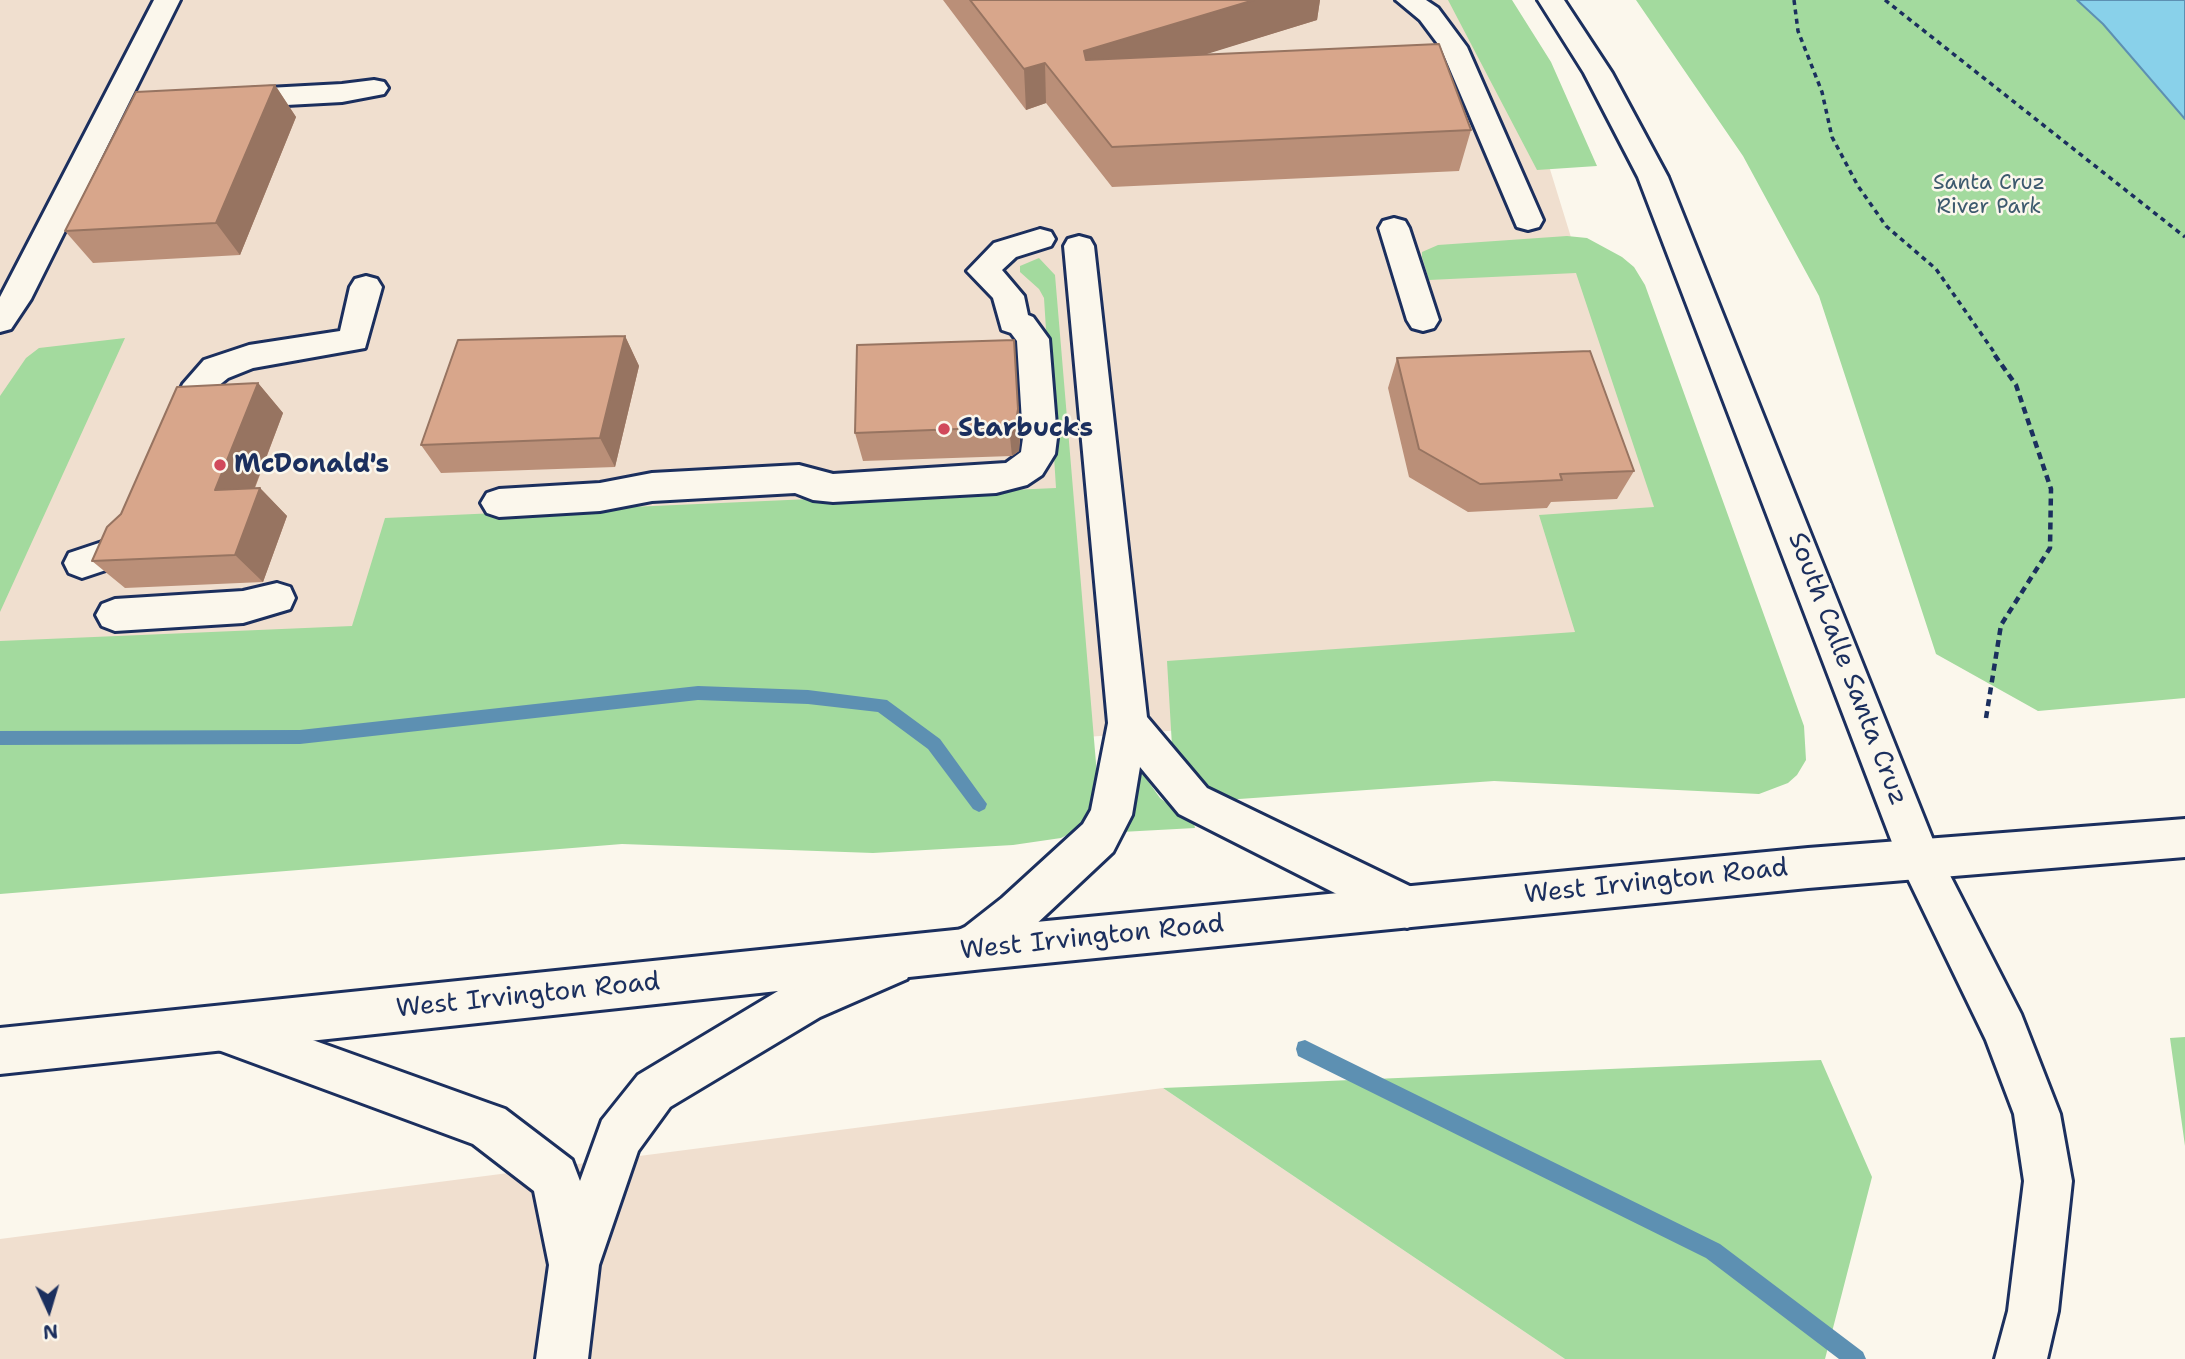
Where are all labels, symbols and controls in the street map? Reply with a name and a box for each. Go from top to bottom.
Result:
park label: Santa Cruz River Park [1933,171,2045,221]
place label: Starbucks [958,413,1093,445]
marker: Starbucks [936,421,952,437]
place label: McDonald's [234,449,389,481]
marker: McDonald's [212,457,228,473]
street label: South Calle Santa Cruz [1781,528,1913,810]
street label: West Irvington Road [1523,853,1789,911]
street label: West Irvington Road [959,909,1225,967]
street label: West Irvington Road [395,967,661,1025]
north arrow [14,1275,84,1345]
text: N [42,1318,59,1344]

